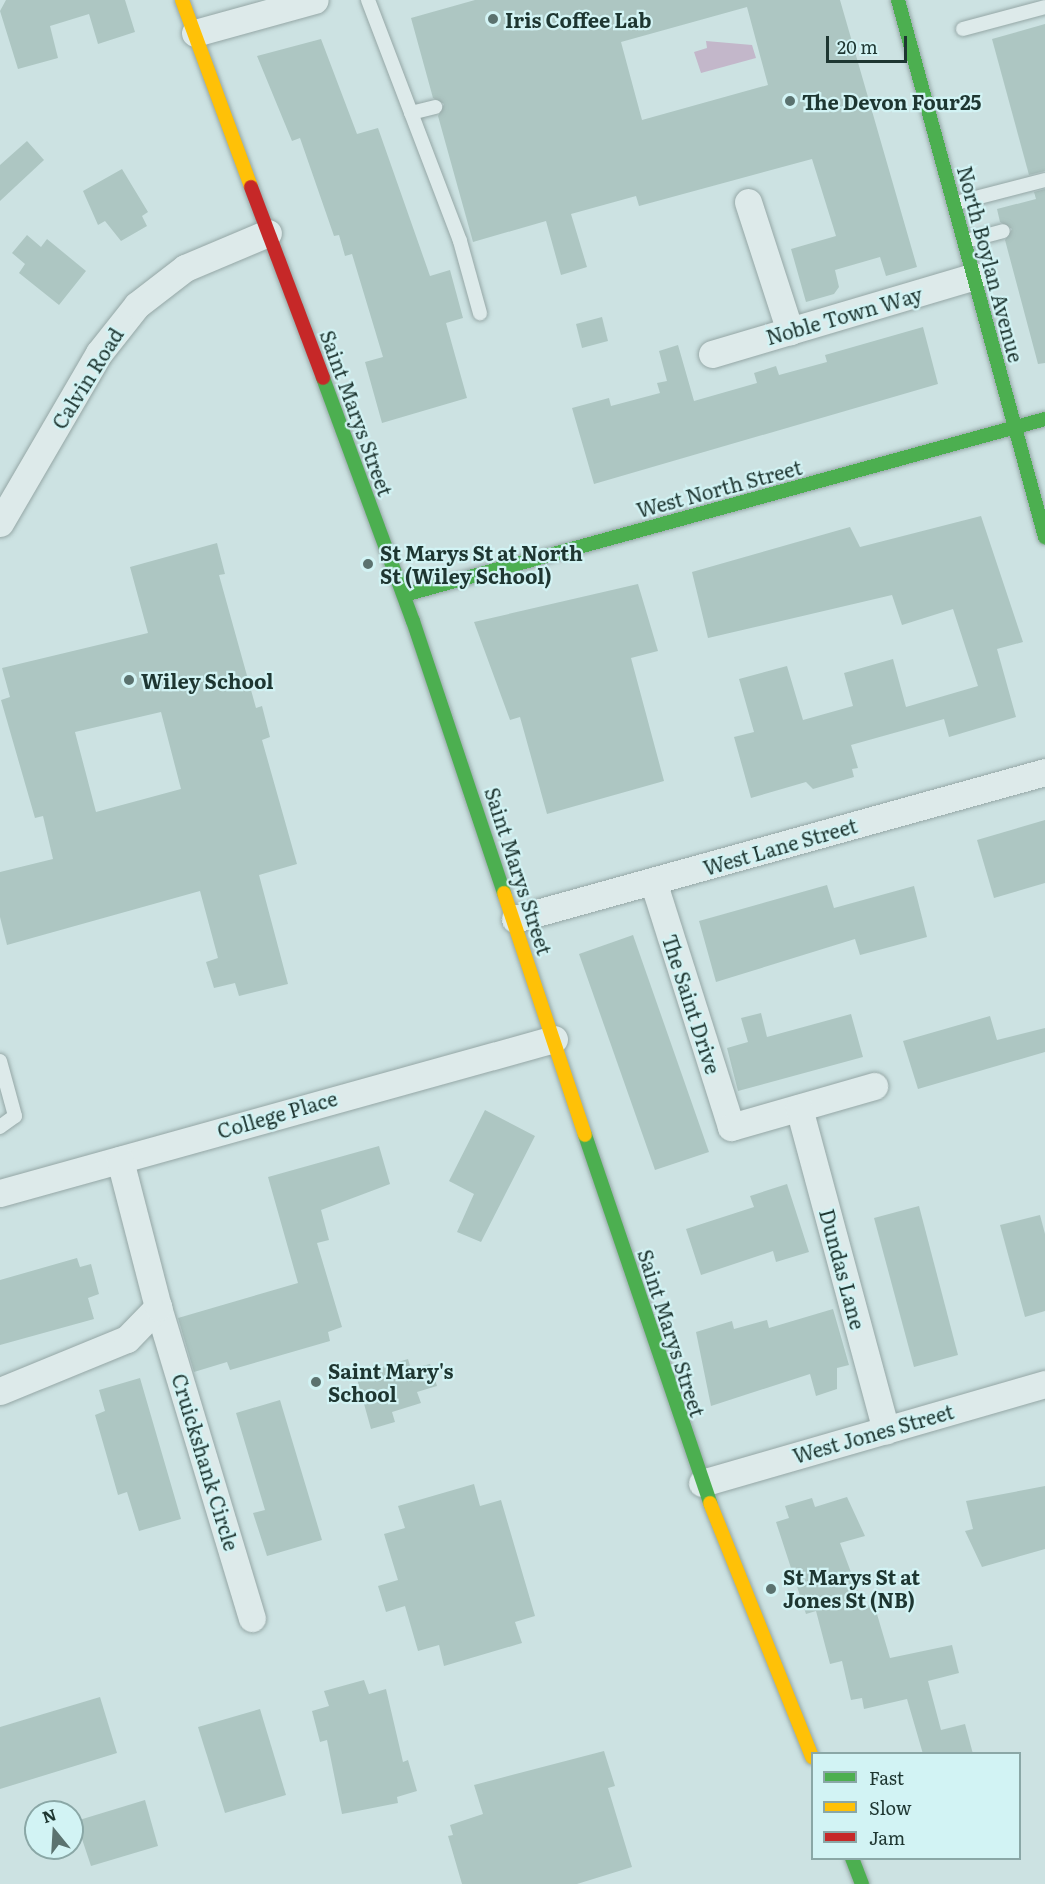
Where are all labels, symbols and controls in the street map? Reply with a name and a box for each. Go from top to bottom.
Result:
place label: Iris Coffee Lab [505,7,651,31]
marker: Iris Coffee Lab [486,12,500,26]
scale bar [829,24,910,62]
text: 20 m [837,33,878,60]
place label: The Devon Four25 [802,89,981,113]
marker: The Devon Four25 [783,94,797,108]
street label: North Boylan Avenue [953,163,1029,365]
street label: Noble Town Way [763,281,925,349]
street label: Calvin Road [46,323,128,433]
street label: Saint Marys Street [316,327,398,499]
street label: West North Street [634,454,804,522]
place label: St Marys St at North St (Wiley School) [380,540,583,587]
marker: St Marys St at North St (Wiley School) [361,557,375,571]
place label: Wiley School [141,668,273,692]
marker: Wiley School [122,673,136,687]
street label: Saint Marys Street [481,784,557,958]
street label: West Lane Street [700,813,860,879]
street label: The Saint Drive [658,931,726,1077]
street label: College Place [214,1085,340,1143]
street label: Dundas Lane [815,1206,871,1332]
street label: Saint Marys Street [634,1246,710,1420]
place label: Saint Mary's School [328,1358,453,1405]
street label: Cruickshank Circle [168,1371,244,1553]
marker: Saint Mary's School [309,1375,323,1389]
street label: West Jones Street [790,1399,956,1467]
place label: St Marys St at Jones St (NB) [783,1565,920,1612]
marker: St Marys St at Jones St (NB) [764,1582,778,1596]
legend [811,1752,1021,1860]
text: Fast [869,1764,904,1791]
text: Slow [869,1794,911,1821]
north arrow [24,1800,84,1860]
text: N [39,1801,59,1828]
text: Jam [869,1824,905,1851]

